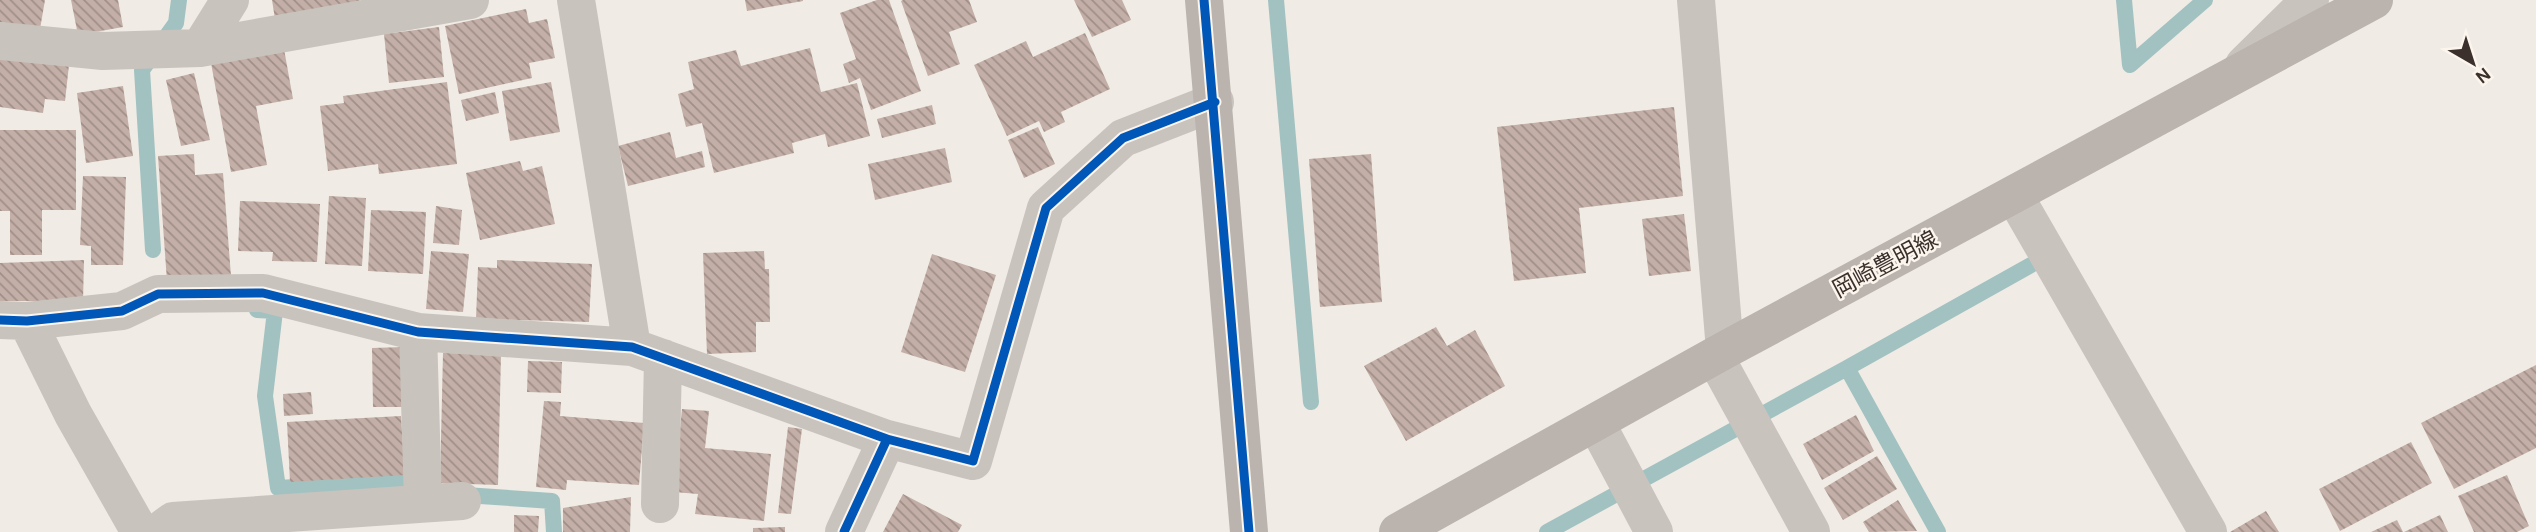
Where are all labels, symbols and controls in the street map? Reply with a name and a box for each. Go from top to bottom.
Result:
north arrow [2438,28,2508,98]
text: N [2471,63,2495,88]
street label: 岡崎豊明線 [1828,226,1942,303]

